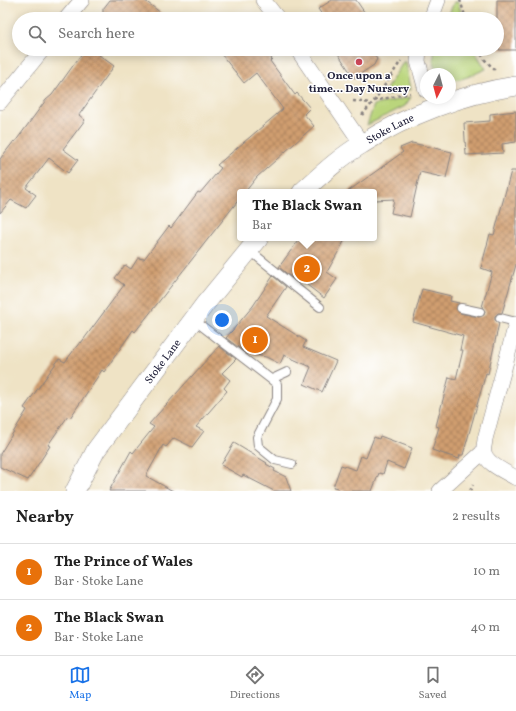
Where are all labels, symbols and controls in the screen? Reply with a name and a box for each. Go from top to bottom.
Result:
search box [12,12,504,56]
icon: search [26,23,48,45]
text: Search here [58,24,135,45]
marker: Once upon a time... Day Nursery [354,57,364,67]
north arrow [420,68,456,104]
place label: Once upon a time... Day Nursery [309,69,410,97]
street label: Stoke Lane [364,111,417,149]
popup [237,189,377,241]
text: The Black Swan [252,196,362,217]
text: Bar [252,217,272,235]
pin: 2 [294,254,320,284]
your location [212,310,232,330]
pin: 1 [242,325,268,355]
street label: Stoke Lane [142,337,185,387]
text: Nearby [16,506,74,529]
text: 2 results [452,508,500,526]
text: The Prince of Wales [54,552,193,573]
text: 1 [26,563,32,581]
text: 10 m [473,563,500,581]
text: Bar · Stoke Lane [54,573,144,591]
text: The Black Swan [54,608,164,629]
text: 2 [26,619,32,637]
text: 40 m [471,619,500,637]
text: Bar · Stoke Lane [54,629,144,647]
tab: Map [69,664,91,703]
tab: Directions [230,664,280,703]
tab: Saved [418,664,447,703]

